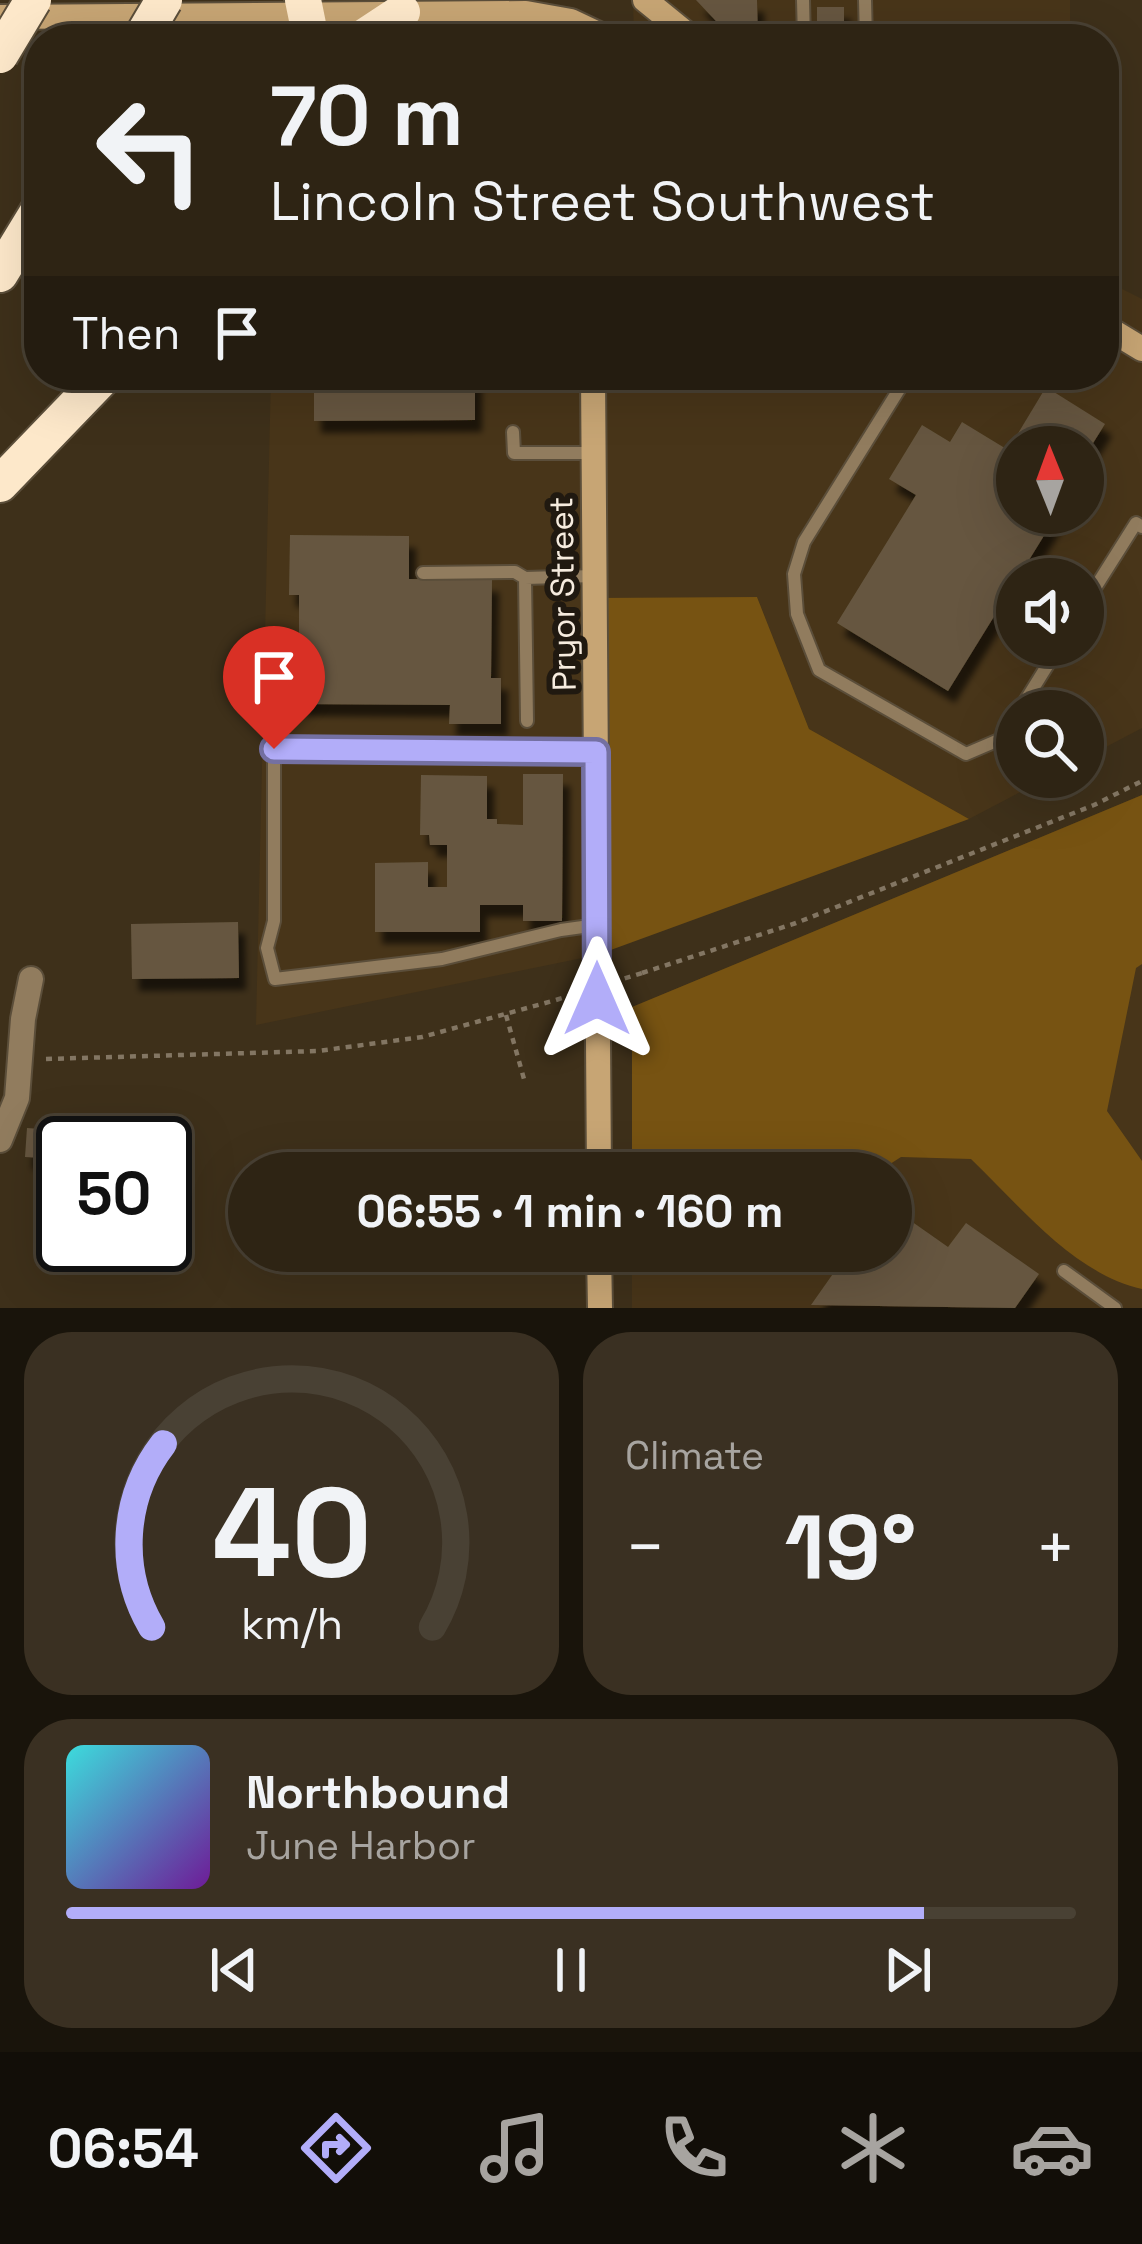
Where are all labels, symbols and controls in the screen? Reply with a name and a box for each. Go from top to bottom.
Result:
text: 70 m [270,62,464,170]
icon: left [72,72,228,228]
text: Lincoln Street Southwest [270,167,935,236]
icon: arrive [204,300,270,366]
text: Then [72,305,180,362]
north arrow [996,426,1104,534]
map controls [996,426,1104,798]
street label: Pryor Street [540,496,586,692]
button: sound [996,558,1104,666]
pin [223,626,325,749]
icon: arrive [241,644,307,710]
button: search [996,690,1104,798]
position arrow [534,936,660,1062]
speed limit sign: 50 [36,1116,192,1272]
text: 06:55 · 1 min · 160 m [357,1183,783,1240]
text: Climate [625,1431,764,1480]
text: 40 [211,1453,372,1612]
text: 19° [785,1490,916,1605]
text: − [625,1505,666,1589]
text: + [1035,1505,1076,1589]
text: km/h [240,1596,343,1651]
text: Northbound [246,1764,510,1821]
text: June Harbor [246,1821,476,1870]
icon: previous [201,1937,267,2003]
icon: pause [538,1937,604,2003]
icon: next [875,1937,941,2003]
icon: directions [294,2106,378,2190]
icon: music [473,2106,557,2190]
icon: phone [652,2106,736,2190]
icon: climate [831,2106,915,2190]
icon: car [1010,2106,1094,2190]
text: 06:54 [48,2114,199,2183]

